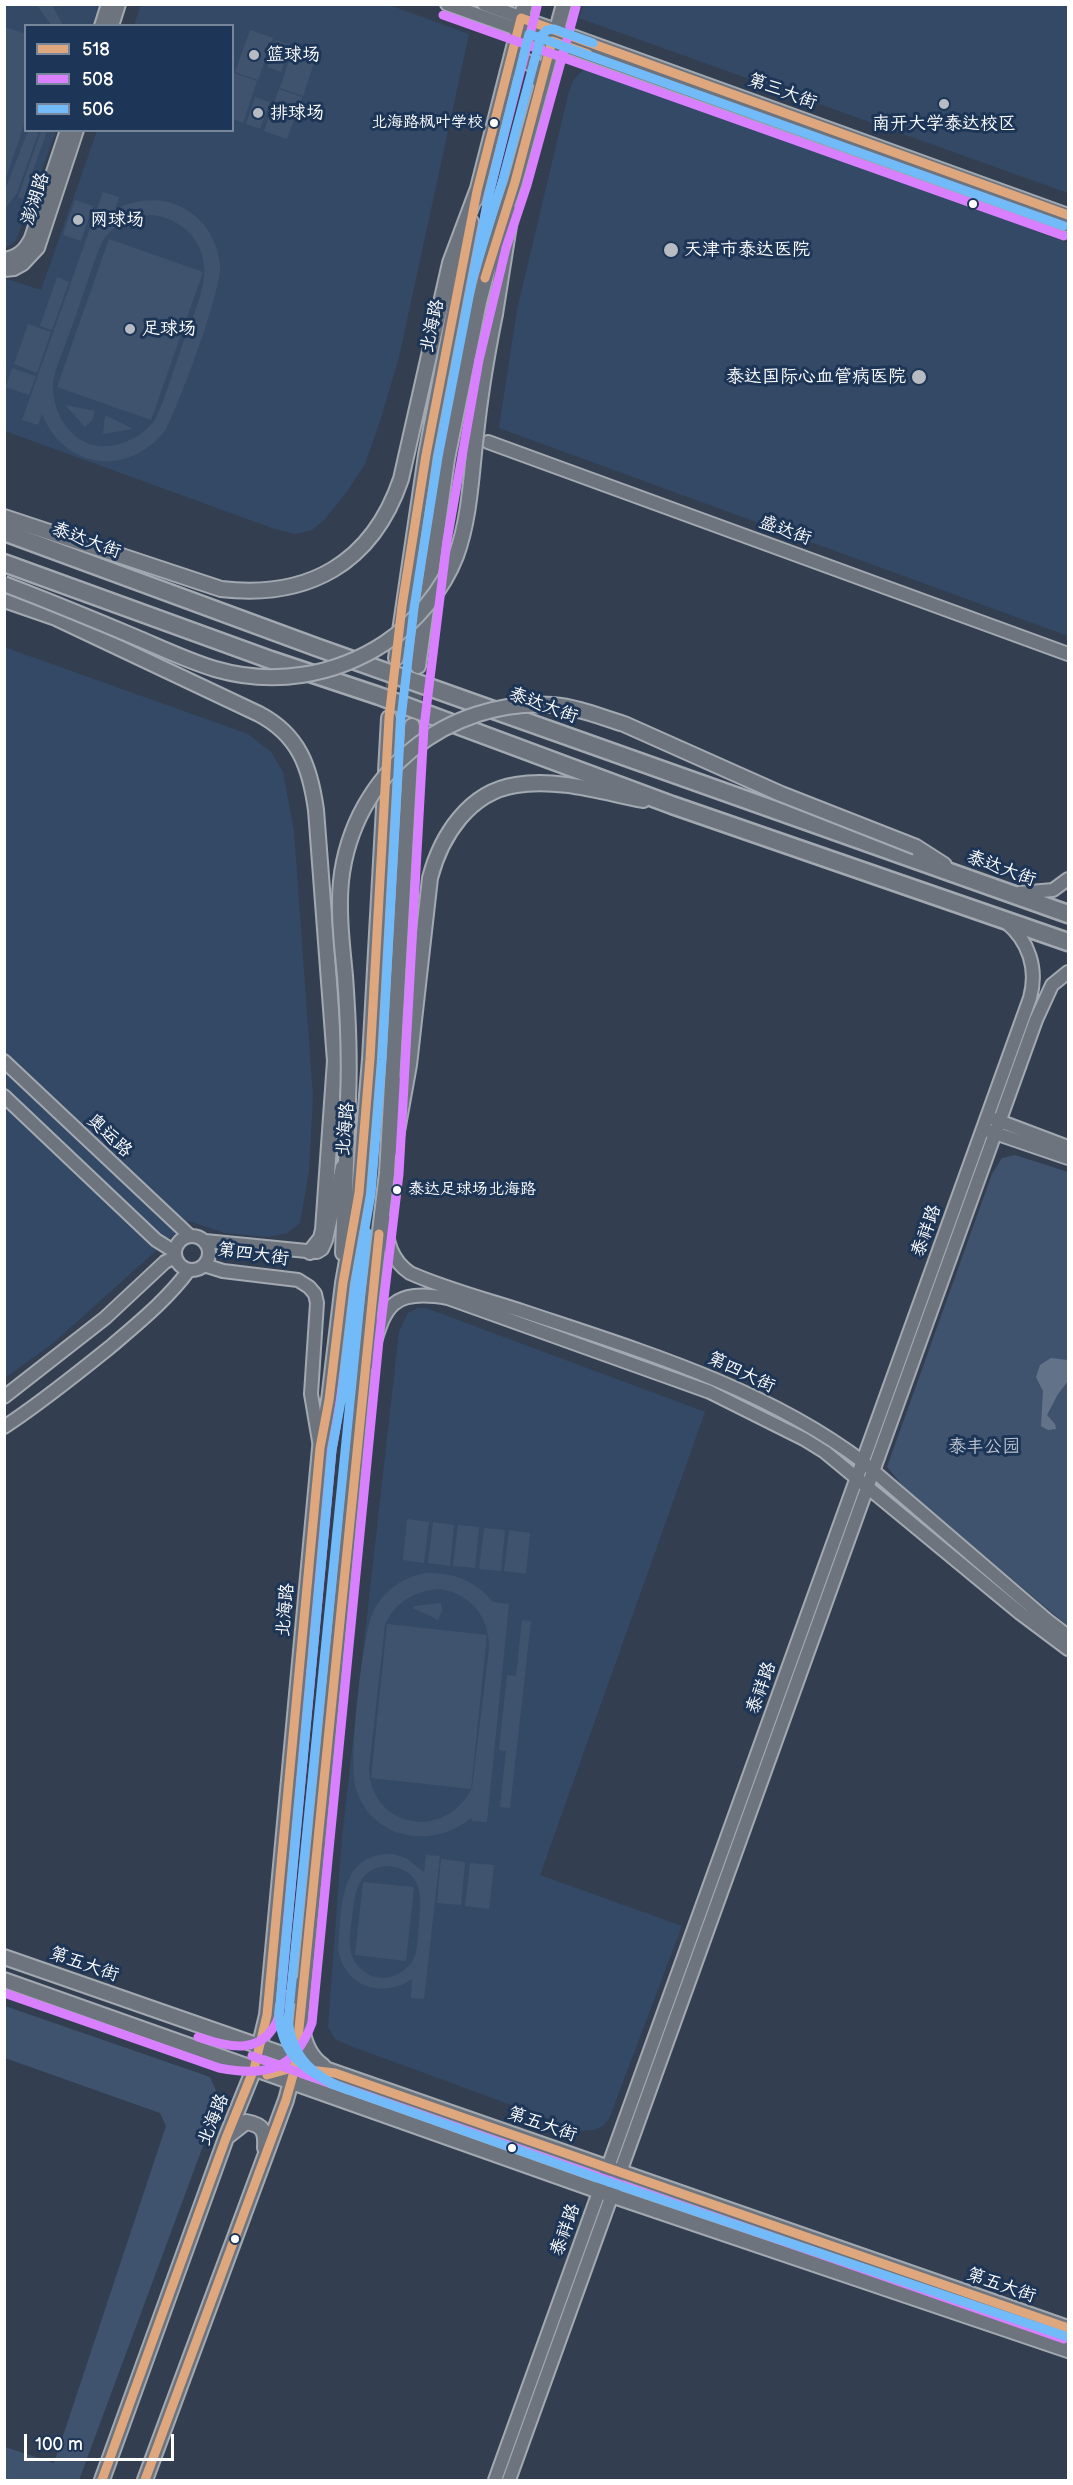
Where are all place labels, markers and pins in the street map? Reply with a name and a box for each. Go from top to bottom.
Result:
place label: 篮球场 [266,44,320,66]
marker: 篮球场 [247,48,261,62]
marker: 南开大学泰达校区 [937,97,951,111]
place label: 排球场 [270,102,324,124]
marker: 排球场 [251,106,265,120]
place label: 北海路枫叶学校 [371,113,483,133]
place label: 南开大学泰达校区 [872,113,1016,135]
marker: 北海路枫叶学校 [488,117,500,129]
unlabelled marker [967,198,979,210]
place label: 网球场 [90,209,144,231]
marker: 网球场 [71,213,85,227]
place label: 天津市泰达医院 [684,239,810,261]
marker: 天津市泰达医院 [662,241,680,259]
place label: 足球场 [142,318,196,340]
marker: 足球场 [123,322,137,336]
place label: 泰达国际心血管病医院 [726,366,906,388]
marker: 泰达国际心血管病医院 [910,368,928,386]
place label: 泰达足球场北海路 [408,1180,536,1200]
marker: 泰达足球场北海路 [391,1184,403,1196]
unlabelled marker [506,2142,518,2154]
unlabelled marker [229,2233,241,2245]

